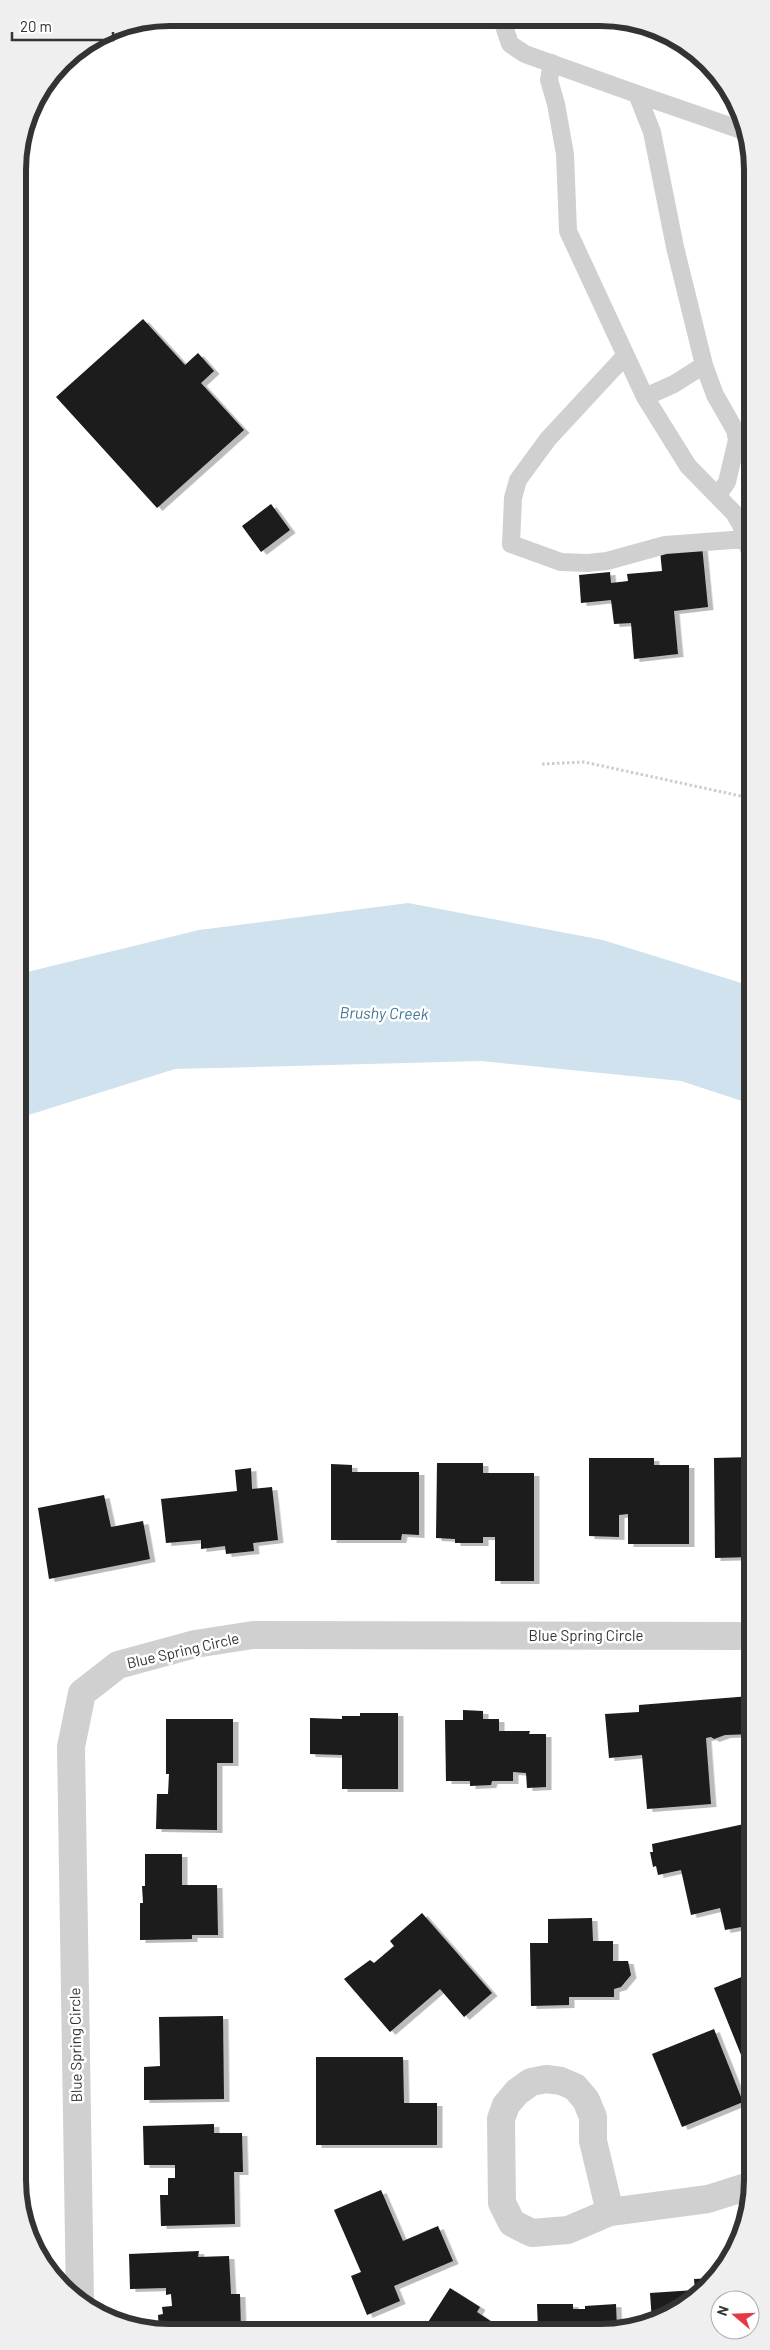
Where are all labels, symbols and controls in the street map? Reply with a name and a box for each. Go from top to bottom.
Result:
scale bar [12,10,114,42]
text: 20 m [20,17,52,35]
water label: Brushy Creek [339,1002,429,1023]
street label: Blue Spring Circle [529,1626,643,1644]
street label: Blue Spring Circle [125,1628,241,1672]
street label: Blue Spring Circle [65,1987,85,2103]
north arrow [710,2290,760,2340]
text: N [713,2303,732,2318]

